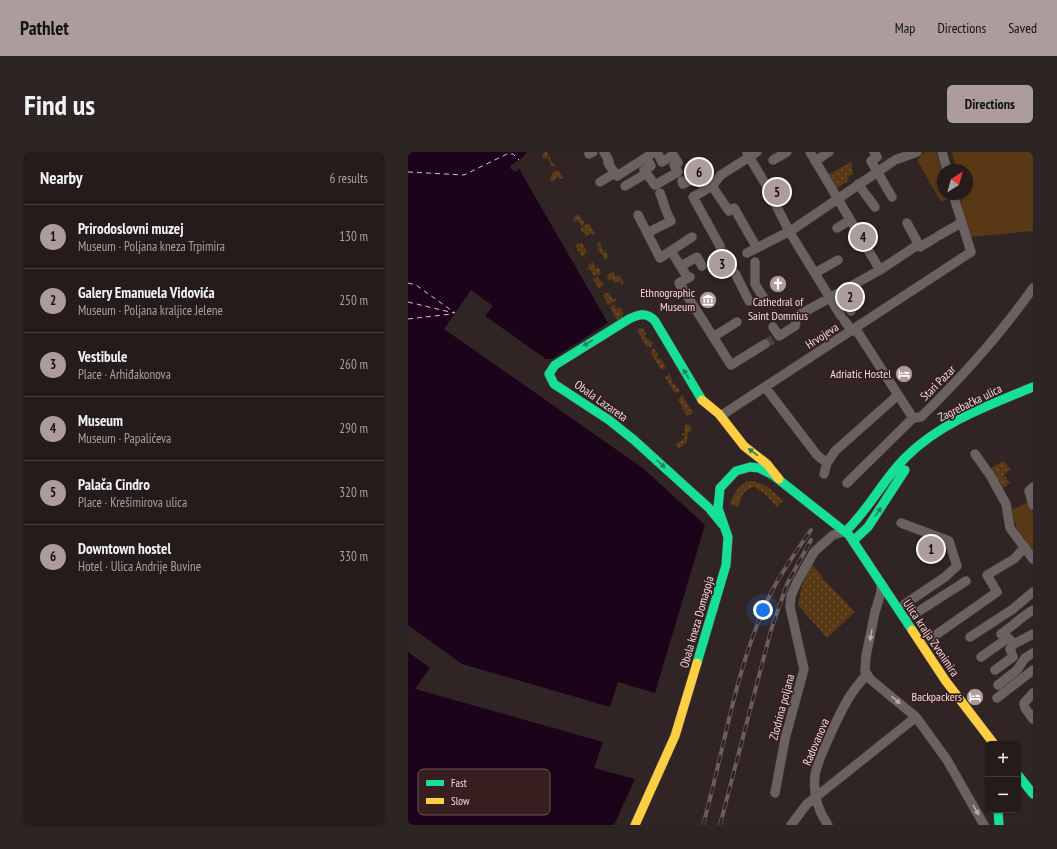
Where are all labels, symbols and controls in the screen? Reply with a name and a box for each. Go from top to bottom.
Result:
text: Pathlet [20,16,69,40]
text: Map [895,19,915,37]
text: Directions [937,19,986,37]
text: Saved [1008,19,1037,37]
button: Directions [947,85,1033,123]
text: Find us [24,86,95,123]
pin: 6 [686,157,712,187]
north arrow [937,164,973,200]
text: Nearby [40,167,83,189]
text: 6 results [329,170,368,187]
pin: 5 [764,177,790,207]
text: Prirodoslovni muzej [78,219,184,238]
pin: 4 [850,222,876,252]
text: 1 [50,228,56,245]
text: 130 m [339,228,368,245]
text: Museum · Poljana kneza Trpimira [78,238,225,255]
pin: 3 [709,249,735,279]
church icon: Cathedral of Saint Domnius [768,274,788,294]
pin: 2 [837,282,863,312]
text: Galery Emanuela Vidovića [78,283,215,302]
place label: Ethnographic Museum [640,285,696,314]
museum icon: Ethnographic Museum [698,290,718,310]
text: 2 [50,292,56,309]
text: 250 m [339,292,368,309]
place label: Cathedral of Saint Domnius [748,294,808,323]
text: Museum · Poljana kraljice Jelene [78,302,223,319]
street label: Hrvojeva [802,319,841,352]
one-way arrow [582,340,594,347]
text: Vestibule [78,347,127,366]
text: 3 [50,356,56,373]
text: 260 m [339,356,368,373]
street label: Stari Pazar [917,361,959,403]
hotel icon: Adriatic Hostel [894,364,914,384]
text: Place · Arhiđakonova [78,366,171,383]
place label: Adriatic Hostel [830,366,891,381]
one-way arrow [683,368,690,380]
street label: Obala Lazareta [572,377,631,425]
street label: Zagrebačka ulica [935,381,1004,424]
text: Museum [78,411,123,430]
text: 4 [50,420,56,437]
text: 290 m [339,420,368,437]
text: Museum · Papalićeva [78,430,171,447]
one-way arrow [747,448,758,456]
one-way arrow [657,459,666,468]
text: Palača Cindro [78,475,150,494]
text: 5 [50,484,56,501]
text: 320 m [339,484,368,501]
text: Place · Krešimirova ulica [78,494,187,511]
one-way arrow [874,507,882,517]
pin: 1 [918,534,944,564]
text: Downtown hostel [78,539,171,558]
text: 6 [50,548,56,565]
text: 330 m [339,548,368,565]
text: Hotel · Ulica Andrije Buvine [78,558,201,575]
street label: Obala kneza Domagoja [676,574,717,670]
street label: Ulica kralja Zvonimira [900,596,963,679]
your location [753,600,773,620]
one-way arrow [867,629,873,641]
street label: Zlodrina poljana [766,672,798,741]
hotel icon: Backpackers [965,687,985,707]
place label: Backpackers [911,689,962,704]
one-way arrow [891,696,901,705]
street label: Radovanova [799,716,832,768]
map controls [985,741,1021,813]
button: + [985,741,1021,777]
legend [418,769,550,815]
text: Fast [451,776,467,790]
button: − [985,777,1021,813]
text: Slow [451,794,470,808]
one-way arrow [972,804,979,816]

